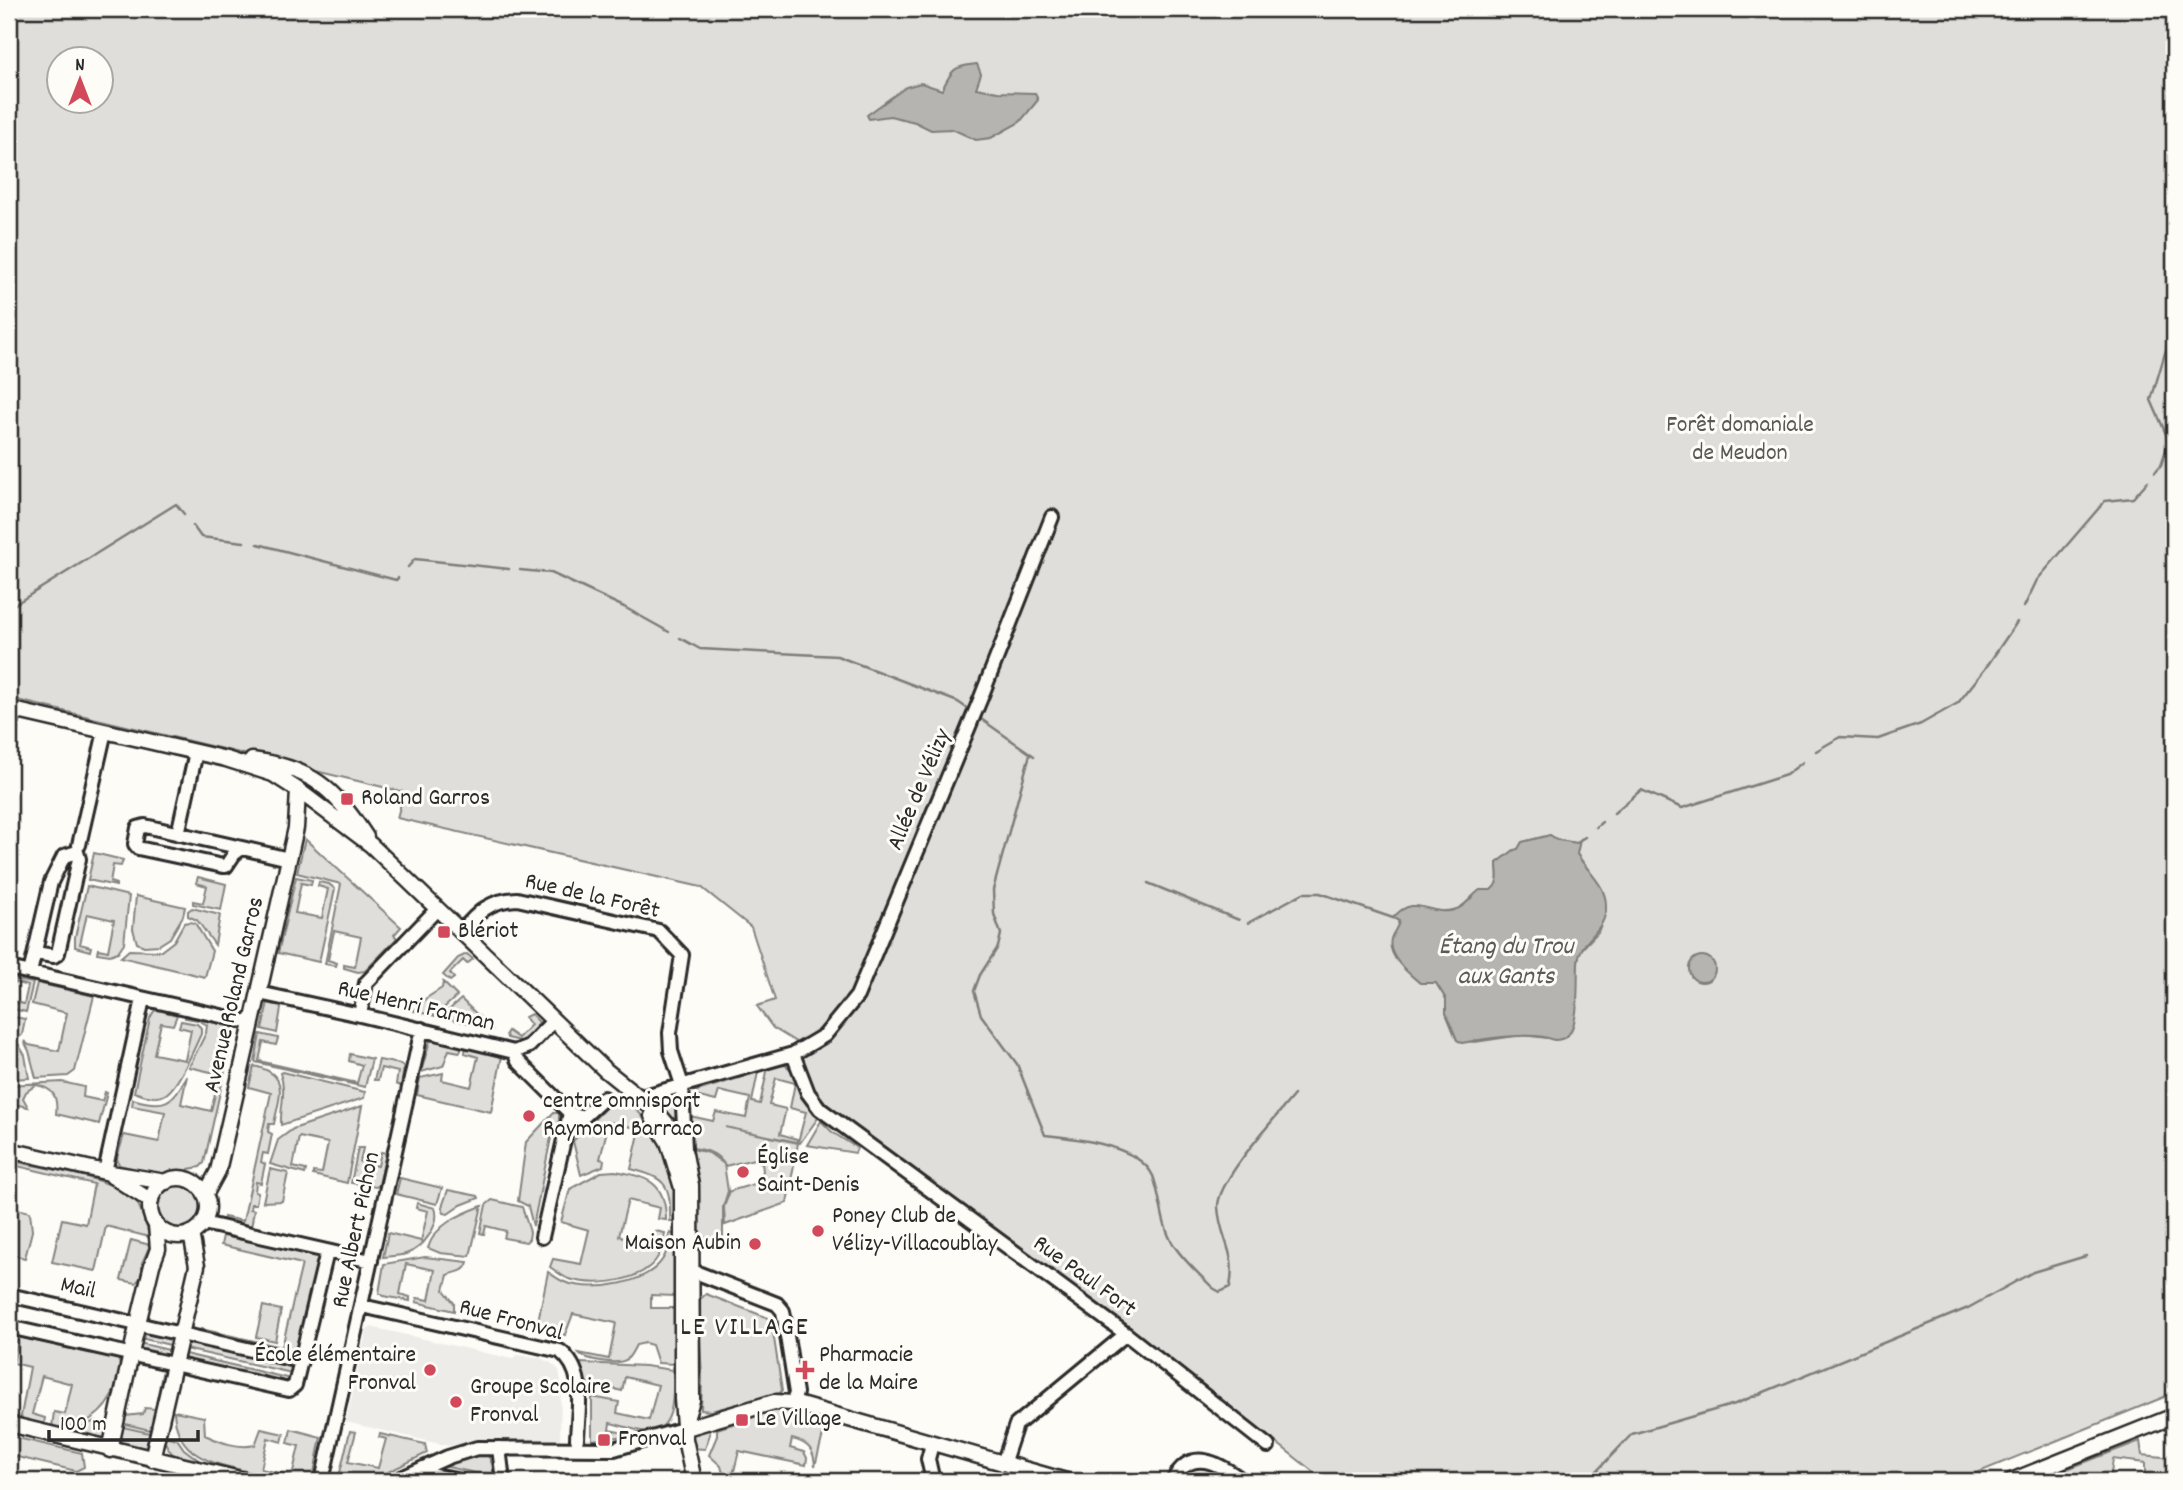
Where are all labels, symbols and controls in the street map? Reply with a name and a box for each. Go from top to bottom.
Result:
north arrow [46,46,116,116]
text: N [75,53,85,80]
park label: Forêt domaniale de Meudon [1666,409,1814,471]
street label: Allée de Vélizy [879,723,961,856]
place label: Roland Garros [361,782,490,816]
marker: Roland Garros [339,791,355,807]
street label: Rue de la Forêt [521,865,663,929]
street label: Avenue Roland Garros [196,894,274,1096]
place label: Blériot [458,915,518,949]
marker: Blériot [436,924,452,940]
water label: Étang du Trou aux Gants [1438,929,1575,996]
street label: Rue Henri Farman [334,972,498,1042]
place label: centre omnisport Raymond Barraco [543,1085,703,1147]
marker: centre omnisport Raymond Barraco [521,1108,537,1124]
place label: Église Saint-Denis [757,1141,860,1203]
street label: Rue Albert Pichon [324,1149,390,1311]
marker: Église Saint-Denis [735,1164,751,1180]
place label: Poney Club de Vélizy-Villacoublay [832,1200,999,1262]
marker: Poney Club de Vélizy-Villacoublay [810,1223,826,1239]
place label: Maison Aubin [625,1227,741,1261]
street label: Rue Paul Fort [1025,1228,1143,1326]
marker: Maison Aubin [747,1236,763,1252]
street label: Mail [57,1268,99,1310]
street label: Rue Fronval [455,1291,567,1351]
district label: LE VILLAGE [680,1310,810,1347]
place label: École élémentaire Fronval [255,1339,416,1401]
place label: Pharmacie de la Maire [819,1339,918,1401]
marker: École élémentaire Fronval [422,1362,438,1378]
marker: Pharmacie de la Maire [797,1362,813,1378]
place label: Groupe Scolaire Fronval [470,1371,611,1433]
marker: Groupe Scolaire Fronval [448,1394,464,1410]
scale bar [49,1399,198,1443]
place label: Le Village [756,1403,842,1437]
text: 100 m [60,1411,107,1441]
marker: Le Village [734,1412,750,1428]
place label: Fronval [618,1423,687,1457]
marker: Fronval [596,1432,612,1448]

